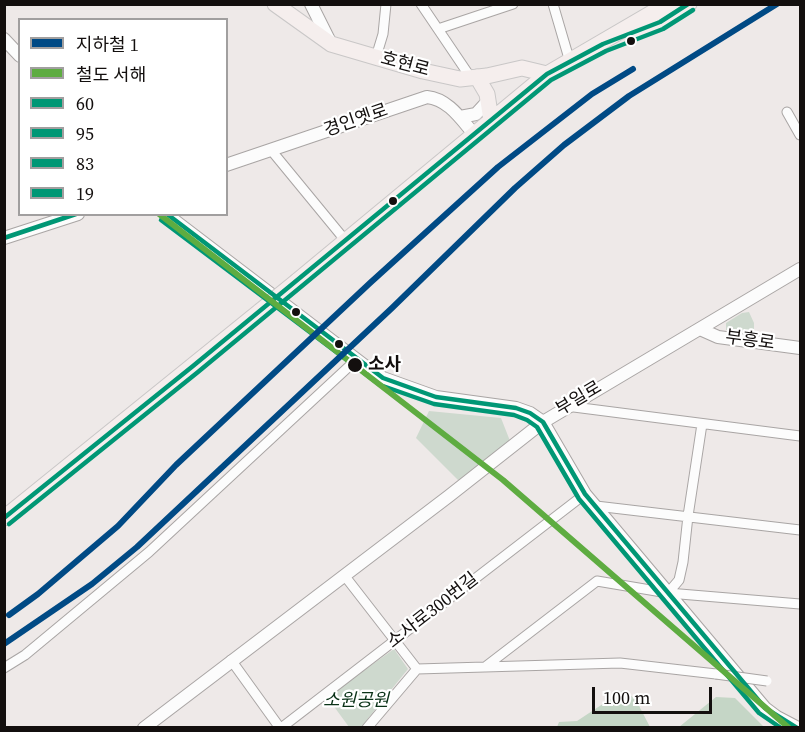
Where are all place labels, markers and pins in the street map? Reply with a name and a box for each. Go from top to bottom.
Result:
unlabelled marker [625,35,637,47]
unlabelled marker [387,195,399,207]
unlabelled marker [290,306,302,318]
unlabelled marker [333,338,345,350]
place label: 소사 [368,354,401,376]
marker: 소사 [346,356,364,374]

